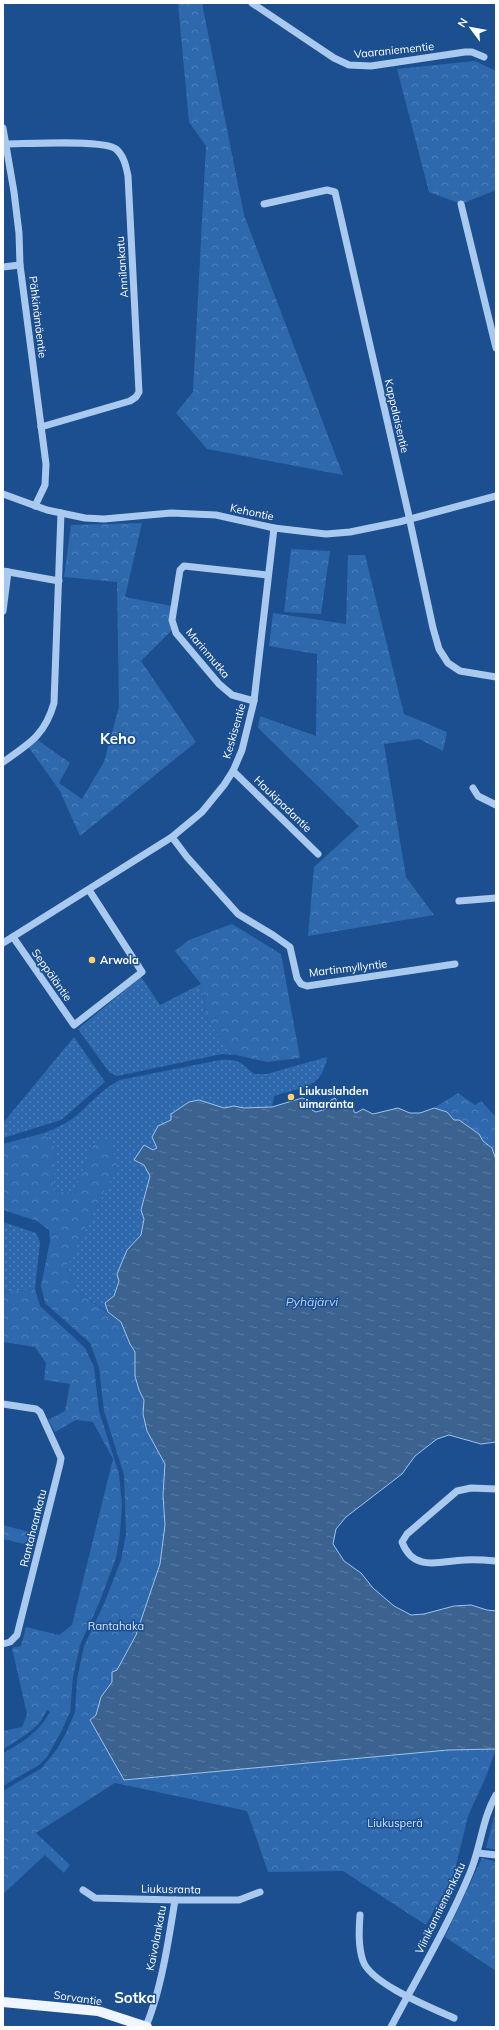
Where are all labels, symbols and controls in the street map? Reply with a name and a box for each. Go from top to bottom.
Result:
north arrow [451,8,491,48]
text: N [454,15,471,30]
street label: Vaaraniementie [353,39,435,61]
street label: Annilankatu [113,236,131,298]
street label: Pähkinämäentie [26,275,50,359]
street label: Kappalaisentie [382,378,412,454]
street label: Kehontie [229,501,275,523]
street label: Marinmutka [183,625,233,681]
street label: Keskisentie [219,702,249,760]
district label: Keho [100,729,136,748]
street label: Haukipadantie [251,773,315,835]
street label: Seppäläntie [29,946,75,1004]
place label: Arwola [100,953,139,967]
marker: Arwola [87,955,97,965]
street label: Martinmyllyntie [308,956,388,980]
place label: Liukuslahden uimaranta [299,1084,369,1111]
marker: Liukuslahden uimaranta [286,1092,296,1102]
water label: Pyhäjärvi [286,1294,338,1309]
street label: Rantahaankatu [17,1488,49,1568]
park label: Rantahaka [88,1619,144,1633]
park label: Liukusperä [367,1816,423,1830]
street label: Viinikanniemenkatu [412,1860,468,1956]
street label: Liukusranta [141,1881,201,1897]
street label: Kaivolankatu [143,1904,169,1972]
street label: Sorvantie [53,1988,103,2008]
district label: Sotka [114,1988,156,2007]

